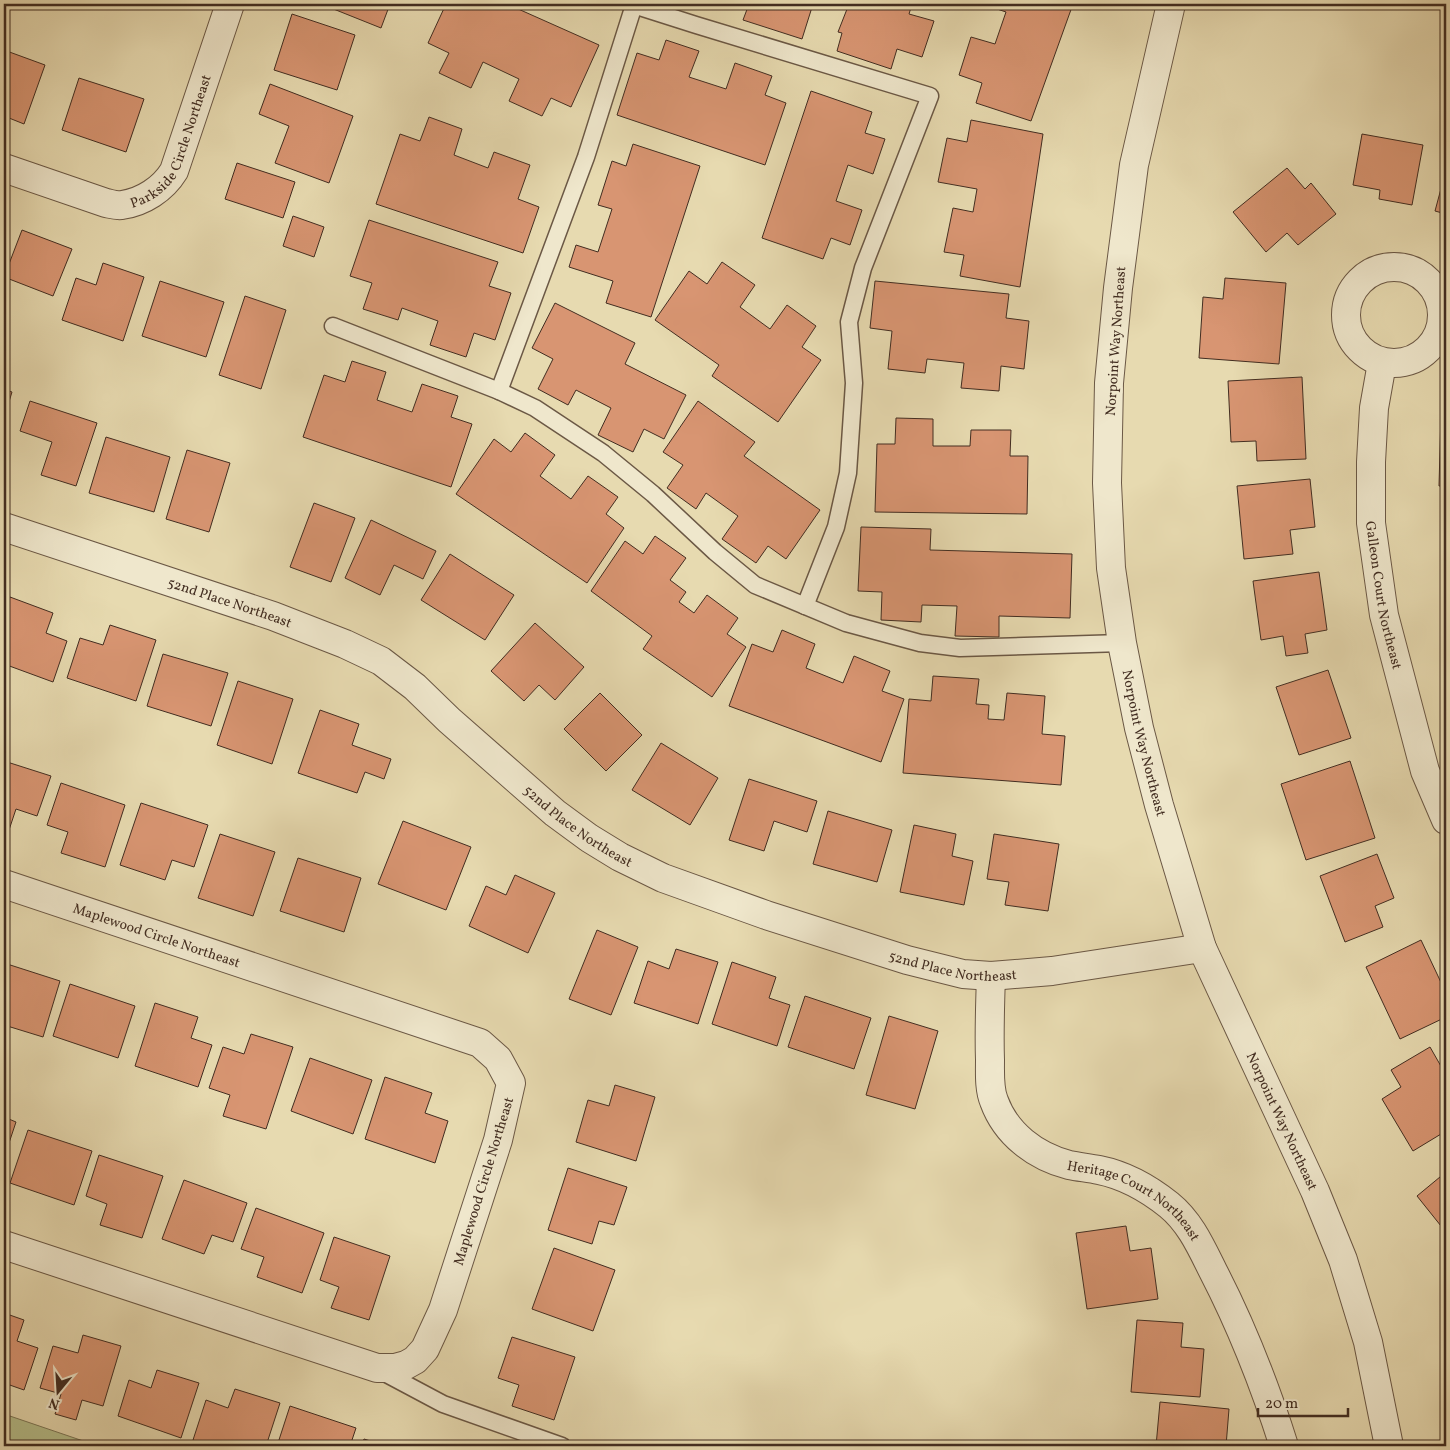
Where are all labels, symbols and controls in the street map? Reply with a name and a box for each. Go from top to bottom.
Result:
street label: Parkside Circle Northeast [128,72,217,214]
street label: Norpoint Way Northeast [1102,266,1131,417]
street label: Galleon Court Northeast [1360,520,1406,672]
street label: 52nd Place Northeast [165,574,294,633]
street label: Norpoint Way Northeast [1117,668,1170,819]
street label: 52nd Place Northeast [519,782,635,873]
street label: Maplewood Circle Northeast [70,900,242,973]
street label: 52nd Place Northeast [886,947,1018,987]
street label: Norpoint Way Northeast [1241,1050,1321,1194]
street label: Maplewood Circle Northeast [450,1095,519,1268]
street label: Heritage Court Northeast [1065,1157,1204,1245]
north arrow [32,1368,82,1418]
scale bar [1258,1385,1348,1417]
text: N [47,1392,62,1414]
text: 20 m [1265,1394,1298,1415]

